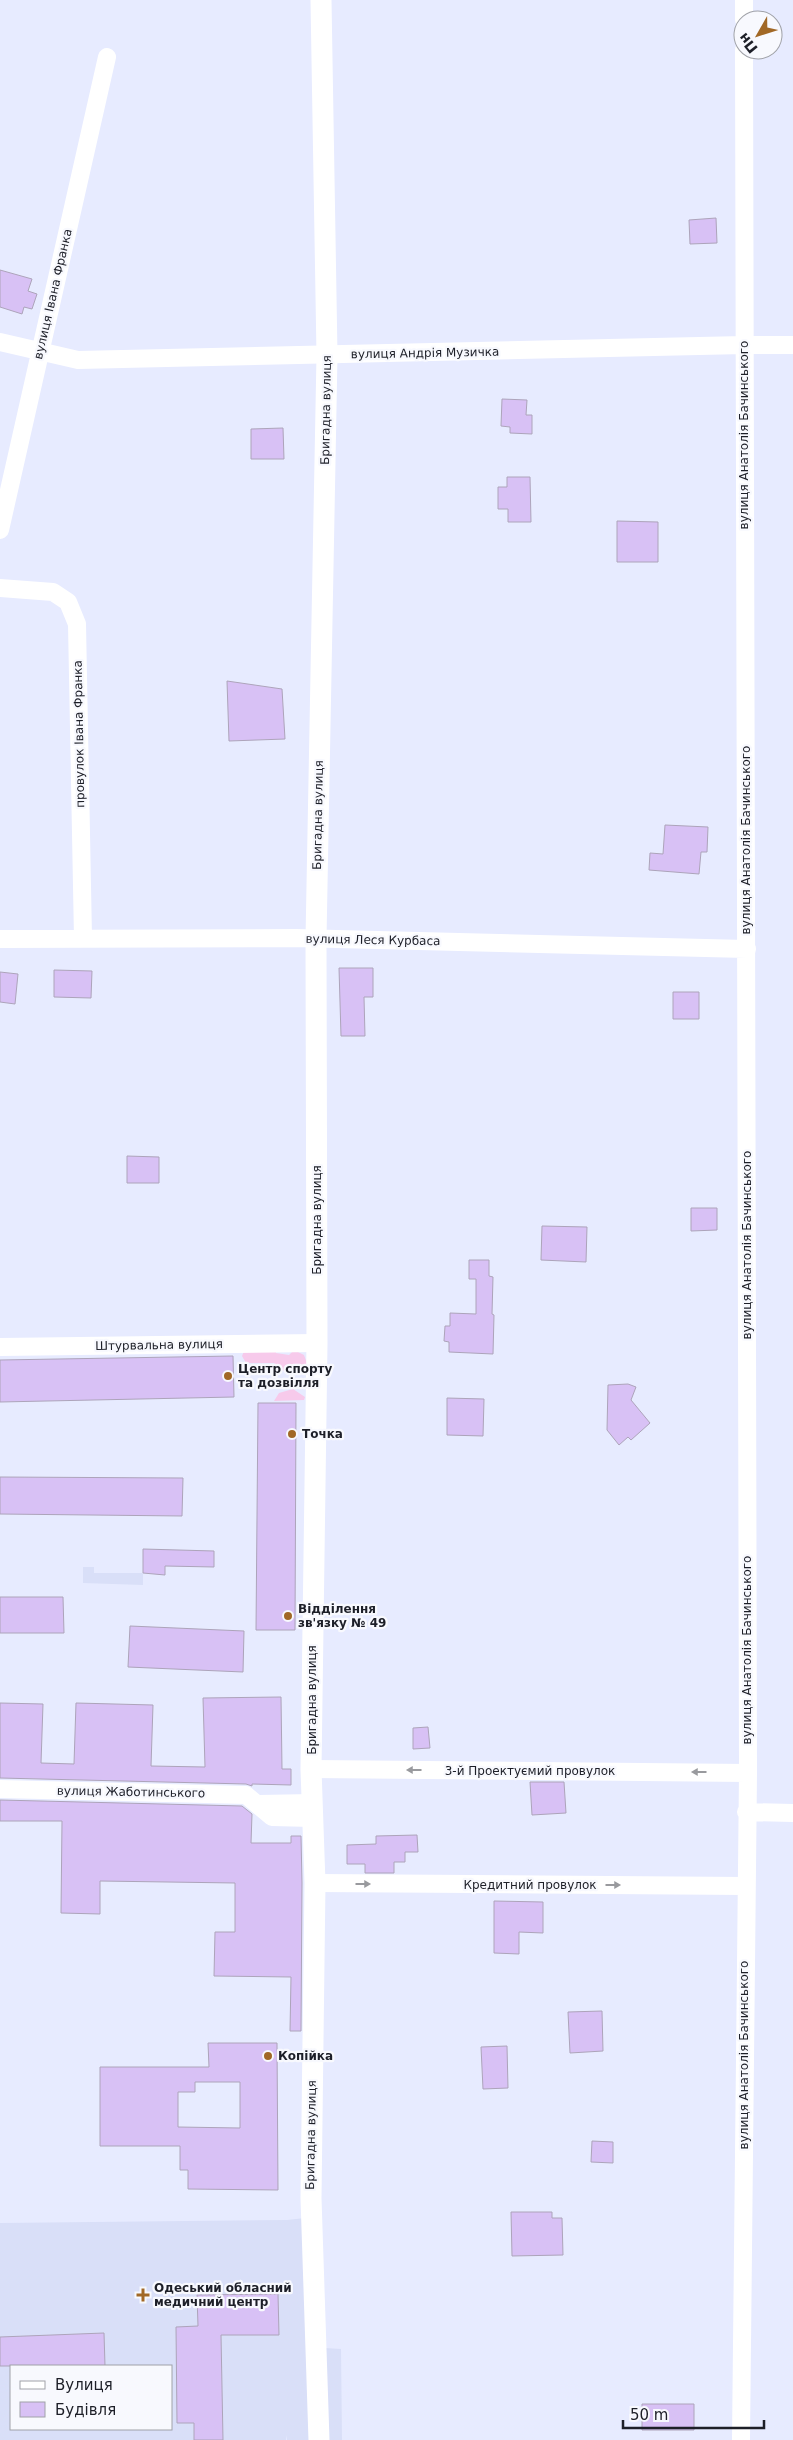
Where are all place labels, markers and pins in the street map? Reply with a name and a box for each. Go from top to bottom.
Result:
place label: Центр спорту та дозвілля [238,1362,332,1390]
marker: Центр спорту та дозвілля [222,1370,234,1382]
place label: Точка [302,1427,343,1441]
marker: Точка [286,1428,298,1440]
place label: Відділення зв'язку № 49 [298,1602,386,1630]
marker: Відділення зв'язку № 49 [282,1610,294,1622]
place label: Копійка [278,2049,333,2063]
marker: Копійка [262,2050,274,2062]
place label: Одеський обласний медичний центр [154,2281,292,2309]
marker: Одеський обласний медичний центр [136,2288,150,2302]

